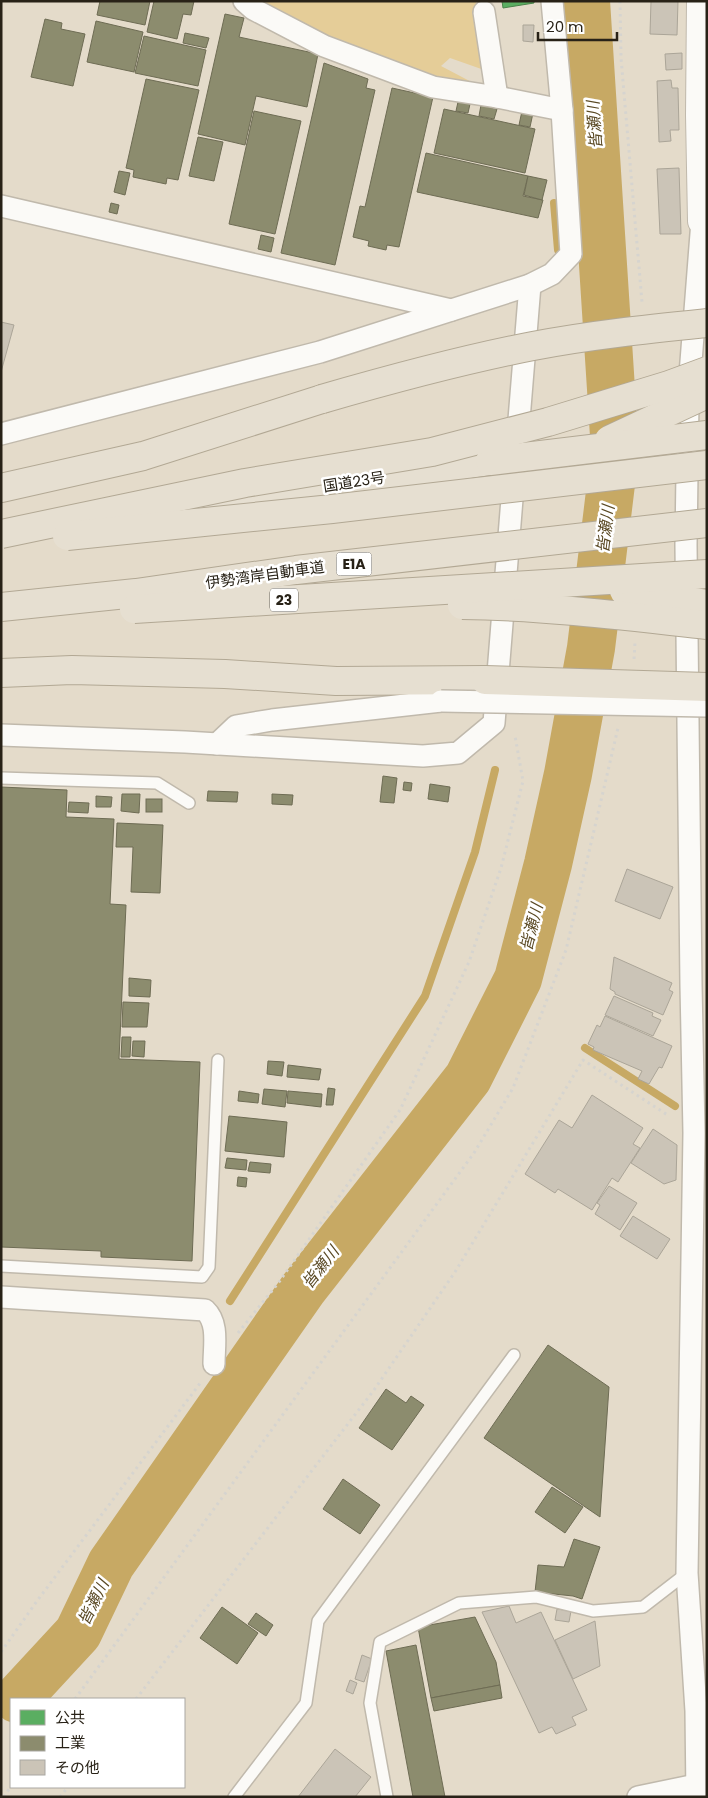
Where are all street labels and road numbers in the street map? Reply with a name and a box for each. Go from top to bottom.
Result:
street label: 国道23号 [321,466,386,497]
road number: E1A [336,552,372,576]
street label: 伊勢湾岸自動車道 [204,556,326,593]
road number: 23 [270,588,298,612]

